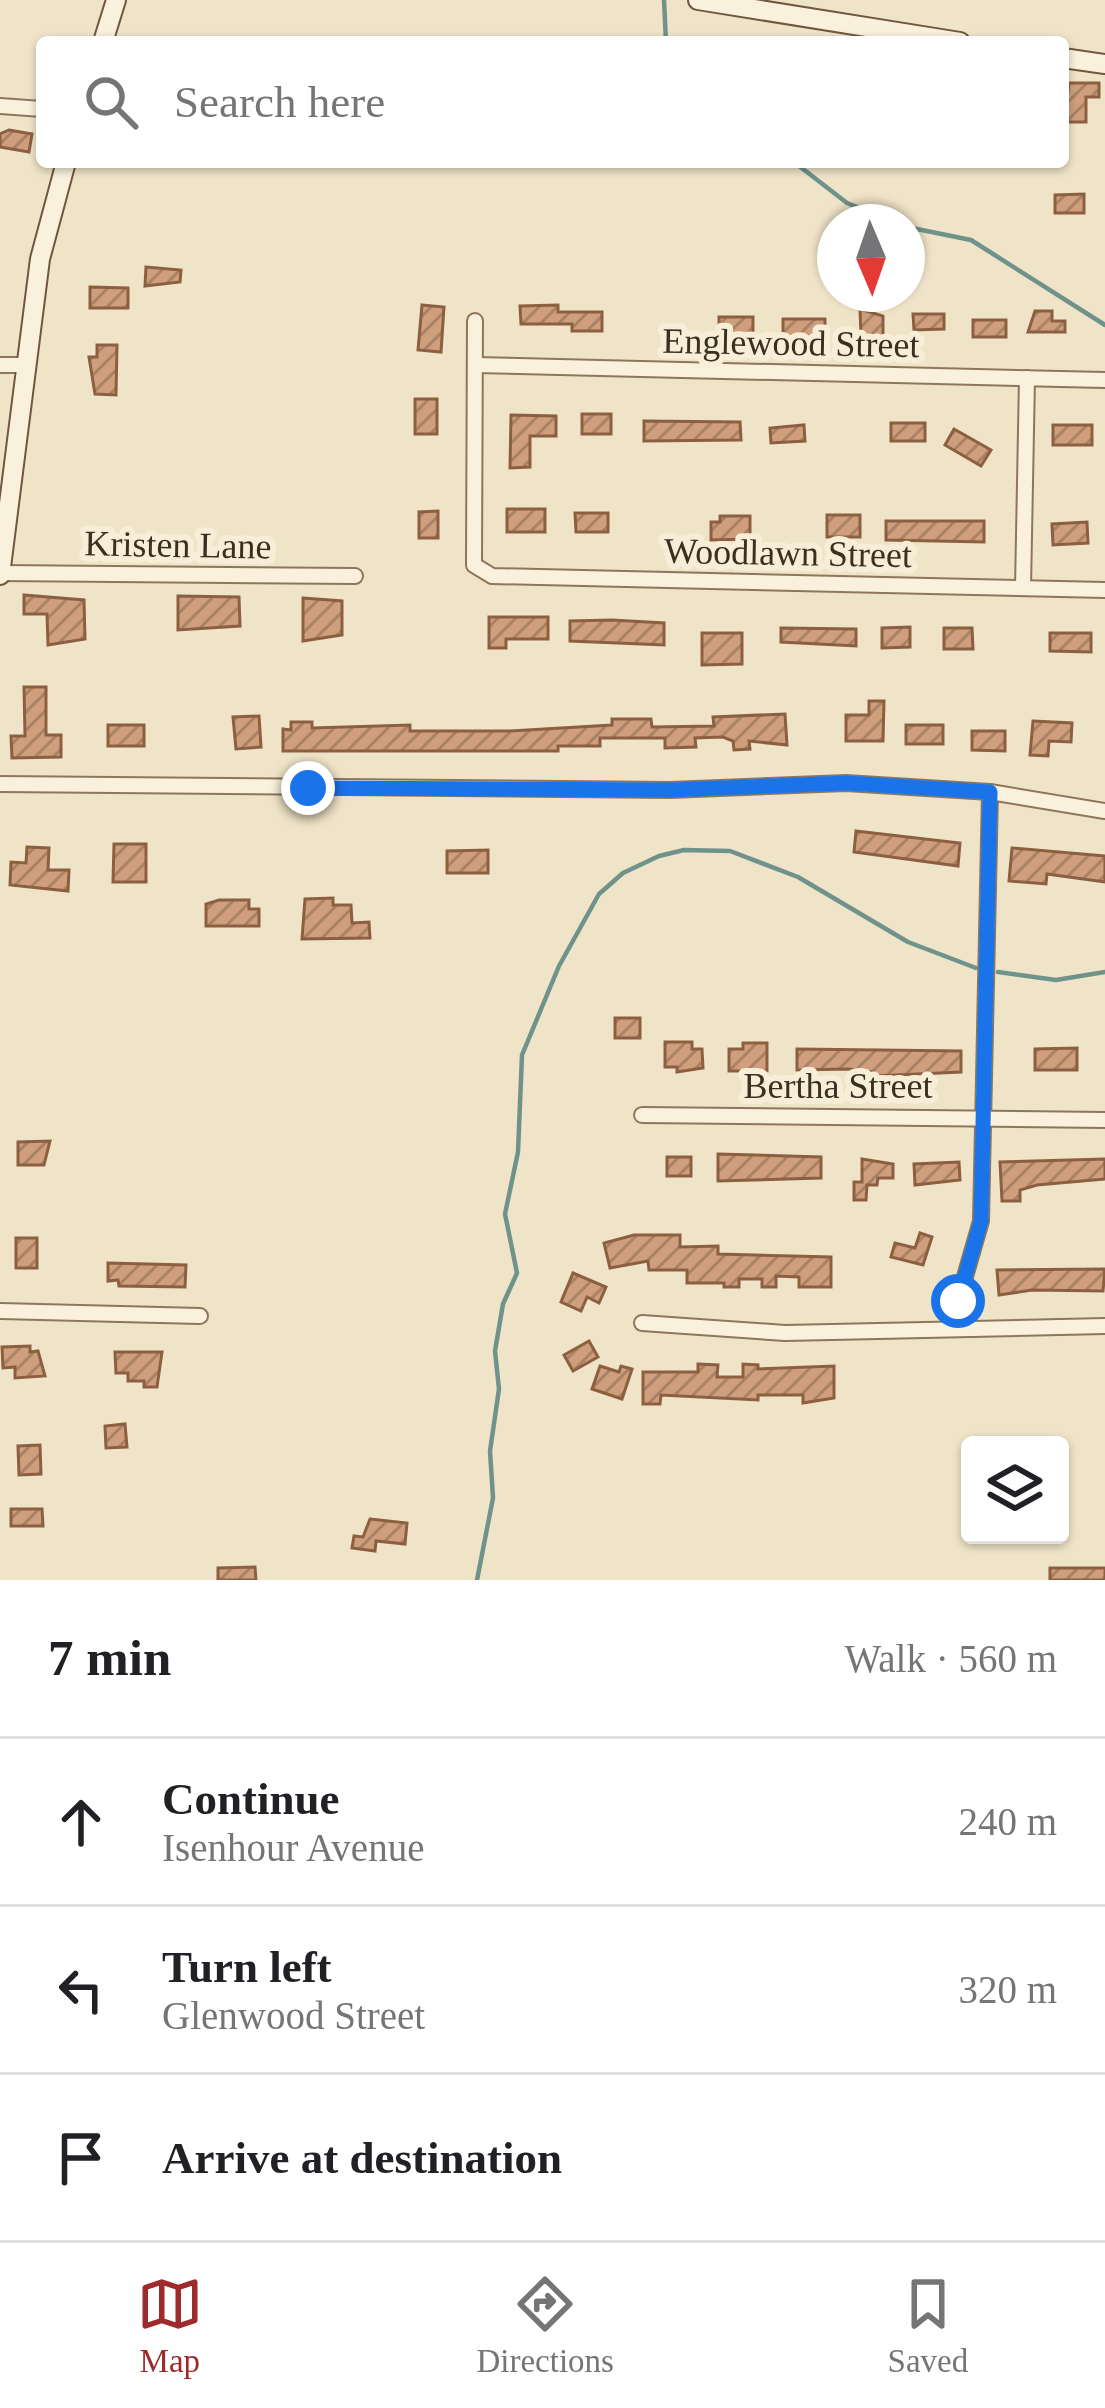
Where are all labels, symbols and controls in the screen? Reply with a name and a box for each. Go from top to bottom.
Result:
search box [36,36,1069,168]
icon: search [78,69,144,135]
text: Search here [174,77,385,127]
north arrow [817,204,925,312]
street label: Englewood Street [662,321,920,365]
street label: Kristen Lane [84,523,272,567]
street label: Woodlawn Street [664,531,912,575]
route end [281,761,335,815]
street label: Bertha Street [744,1066,932,1106]
route start [931,1274,985,1328]
map controls [961,1436,1069,1544]
button: layers [961,1436,1069,1544]
text: 7 min [48,1630,171,1686]
text: Walk · 560 m [845,1637,1057,1680]
text: Continue [162,1774,340,1824]
icon: ahead [48,1789,114,1855]
text: 240 m [958,1800,1057,1843]
text: Isenhour Avenue [162,1826,424,1869]
text: Turn left [162,1942,332,1992]
icon: left [48,1957,114,2023]
text: 320 m [958,1968,1057,2011]
text: Glenwood Street [162,1994,425,2037]
icon: arrive [48,2125,114,2191]
text: Arrive at destination [162,2133,562,2183]
tab: Map [137,2271,203,2380]
tab: Directions [476,2271,614,2380]
tab: Saved [888,2271,968,2380]

